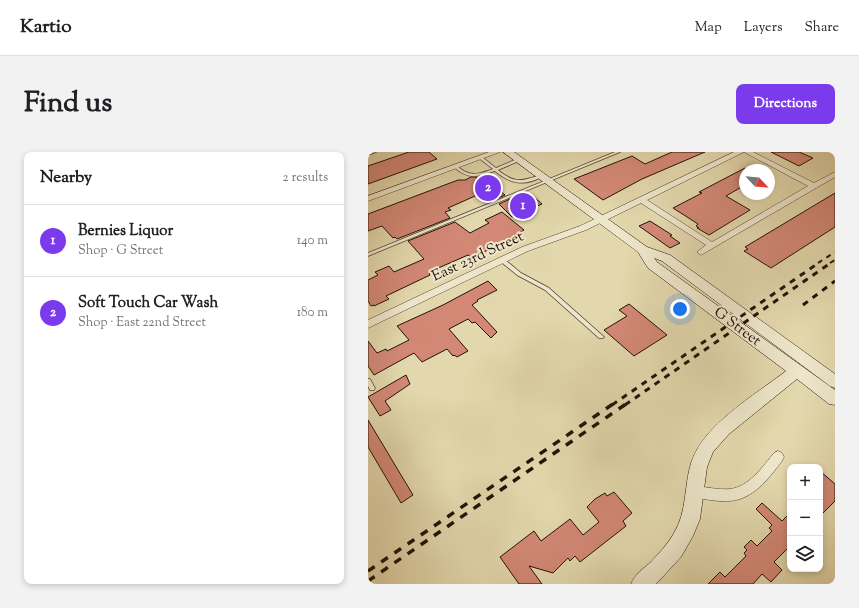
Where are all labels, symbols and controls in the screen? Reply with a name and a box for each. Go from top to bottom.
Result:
text: Kartio [20,14,72,41]
text: Map [695,18,722,38]
text: Layers [744,18,782,38]
text: Share [804,18,839,38]
text: Find us [24,84,112,124]
button: Directions [736,84,835,124]
north arrow [739,164,775,200]
text: Nearby [40,166,92,190]
text: 2 results [283,169,328,187]
pin: 2 [475,173,501,203]
pin: 1 [510,191,536,221]
text: Bernies Liquor [78,221,173,242]
street label: East 23rd Street [429,227,527,287]
text: 1 [51,232,55,250]
text: 140 m [297,232,328,250]
text: Shop · G Street [78,242,163,260]
text: Soft Touch Car Wash [78,293,218,314]
your location [670,299,690,319]
street label: G Street [709,302,765,352]
text: 2 [50,304,56,322]
text: 180 m [297,304,328,322]
text: Shop · East 22nd Street [78,314,206,332]
map controls [787,464,823,572]
button: + [787,464,823,500]
button: − [787,500,823,536]
button: layers [787,536,823,572]

